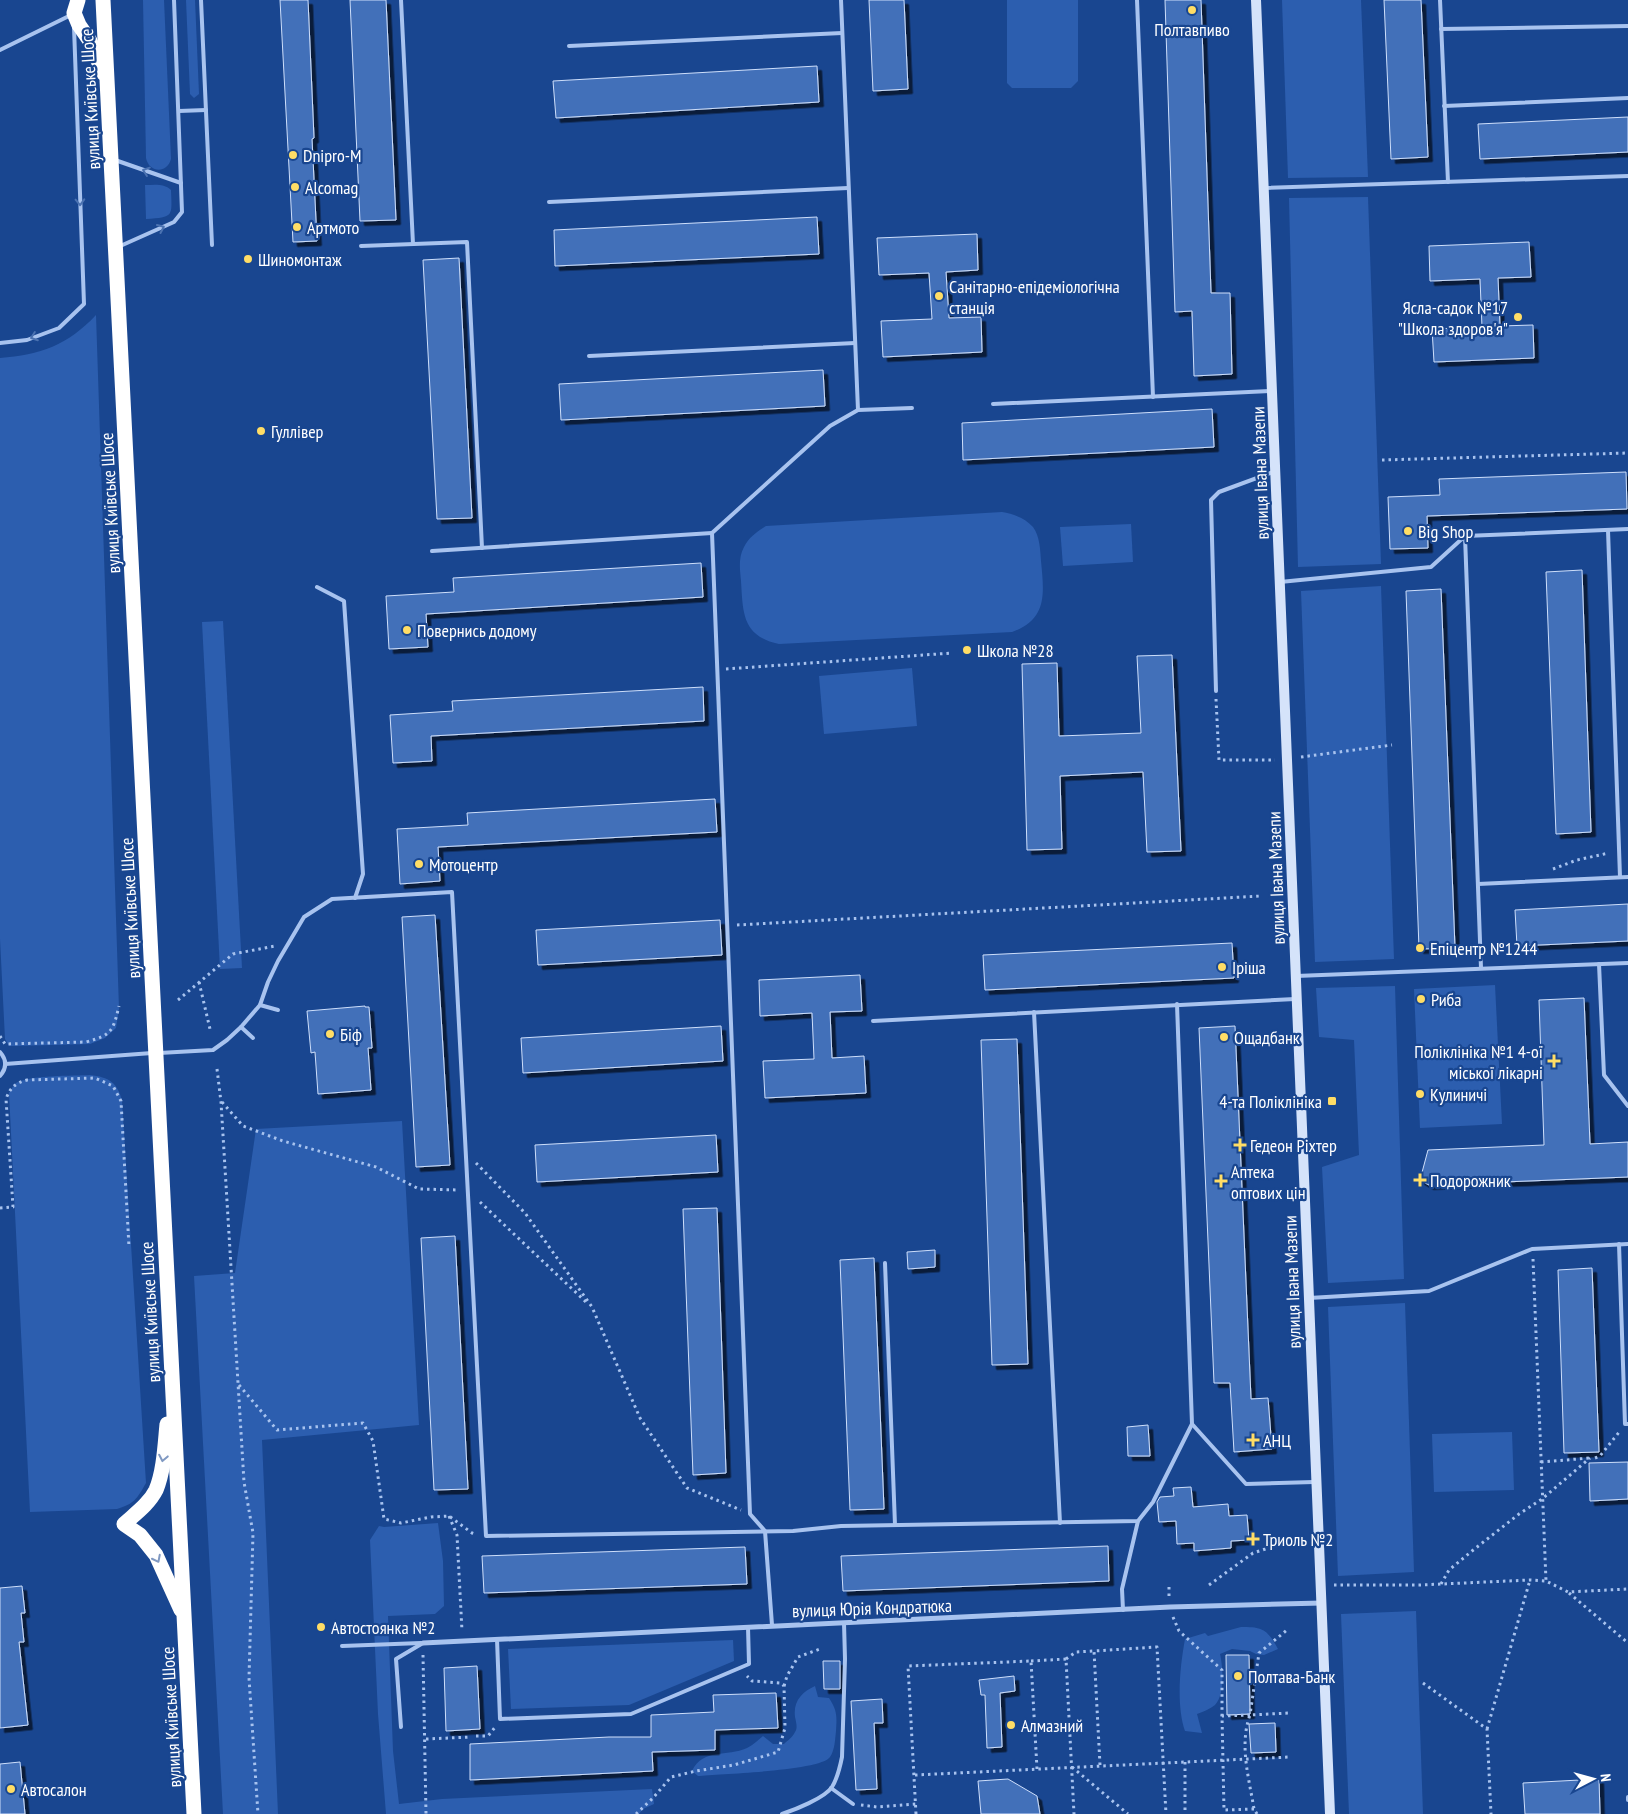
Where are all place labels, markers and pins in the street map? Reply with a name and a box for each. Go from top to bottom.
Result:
marker: Полтавпиво [1186,4,1198,16]
place label: Полтавпиво [1154,18,1230,41]
place label: Dnipro-M [303,144,362,167]
marker: Dnipro-M [287,149,299,161]
place label: Alcomag [305,176,358,199]
marker: Alcomag [289,181,301,193]
place label: Артмото [307,216,359,239]
marker: Артмото [291,221,303,233]
place label: Шиномонтаж [258,248,342,271]
marker: Шиномонтаж [242,253,254,265]
place label: Санітарно-епідеміологічна станція [949,275,1120,319]
marker: Санітарно-епідеміологічна станція [933,290,945,302]
place label: Ясла-садок №17 "Школа здоров'я" [1398,296,1508,340]
marker: Ясла-садок №17 "Школа здоров'я" [1512,311,1524,323]
place label: Гуллівер [271,420,324,443]
marker: Гуллівер [255,425,267,437]
place label: Big Shop [1418,520,1473,543]
marker: Big Shop [1402,525,1414,537]
place label: Повернись додому [417,619,537,642]
marker: Повернись додому [401,624,413,636]
place label: Школа №28 [977,639,1054,662]
marker: Школа №28 [961,644,973,656]
place label: Мотоцентр [429,853,498,876]
marker: Мотоцентр [413,858,425,870]
place label: Епіцентр №1244 [1430,937,1537,960]
marker: Епіцентр №1244 [1414,942,1426,954]
place label: Іріша [1232,956,1266,979]
marker: Іріша [1216,961,1228,973]
place label: Риба [1431,988,1462,1011]
marker: Риба [1415,993,1427,1005]
place label: Біф [340,1023,362,1046]
place label: Ощадбанк [1234,1026,1300,1049]
marker: Біф [324,1028,336,1040]
marker: Ощадбанк [1218,1031,1230,1043]
place label: Поліклініка №1 4-ої міської лікарні [1414,1040,1543,1084]
marker: Поліклініка №1 4-ої міської лікарні [1547,1054,1561,1068]
place label: Кулиничі [1430,1083,1487,1106]
marker: Кулиничі [1414,1088,1426,1100]
place label: 4-та Поліклініка [1219,1090,1322,1113]
marker: 4-та Поліклініка [1326,1095,1338,1107]
place label: Гедеон Ріхтер [1250,1134,1337,1157]
marker: Гедеон Ріхтер [1234,1139,1246,1151]
place label: Аптека оптових цін [1231,1160,1306,1204]
place label: Подорожник [1430,1169,1511,1192]
marker: Подорожник [1414,1174,1426,1186]
marker: Аптека оптових цін [1215,1175,1227,1187]
place label: АНЦ [1263,1429,1291,1452]
marker: АНЦ [1247,1434,1259,1446]
place label: Триоль №2 [1263,1528,1333,1551]
marker: Триоль №2 [1247,1533,1259,1545]
place label: Автостоянка №2 [331,1616,435,1639]
marker: Автостоянка №2 [315,1621,327,1633]
place label: Полтава-Банк [1248,1665,1335,1688]
marker: Полтава-Банк [1232,1670,1244,1682]
place label: Алмазний [1021,1714,1083,1737]
marker: Алмазний [1005,1719,1017,1731]
place label: Автосалон [21,1778,87,1801]
marker: Автосалон [5,1783,17,1795]

